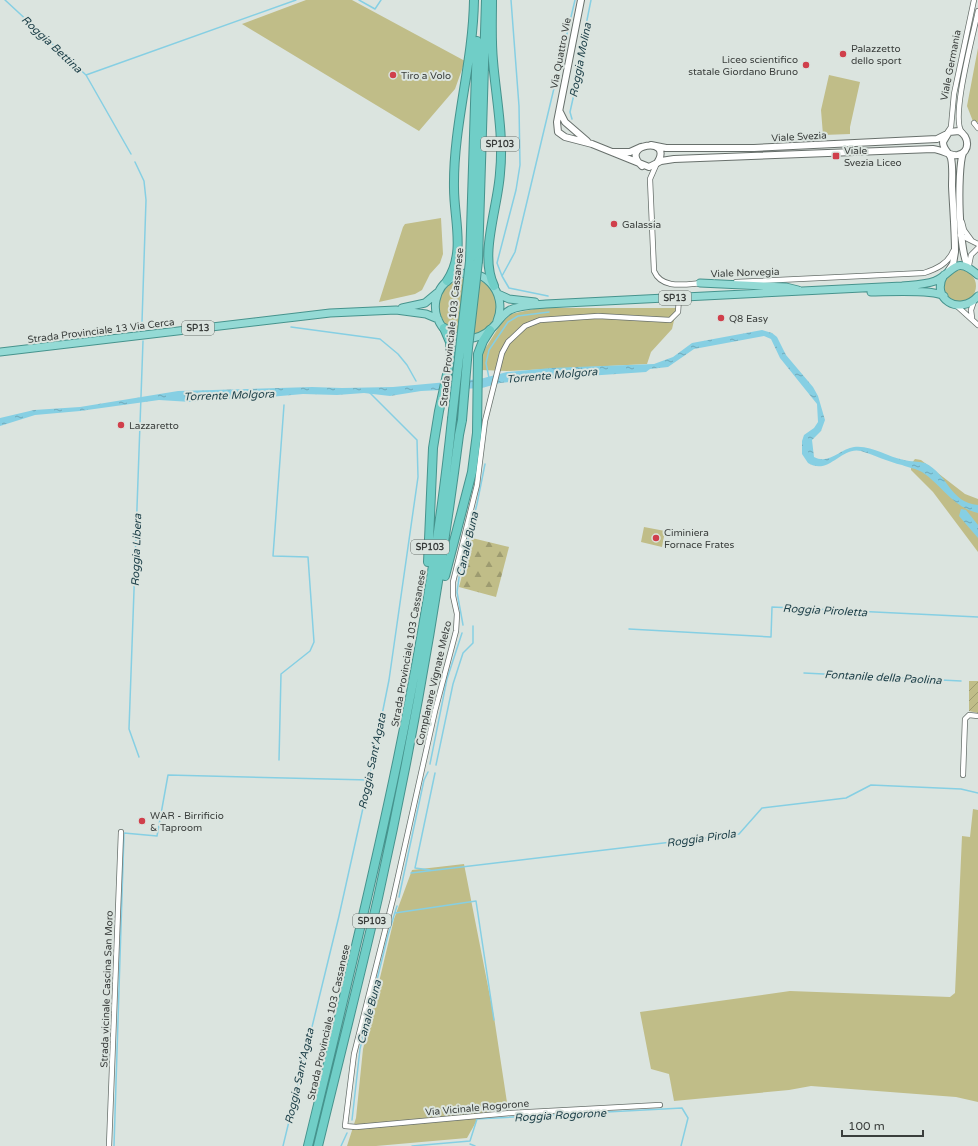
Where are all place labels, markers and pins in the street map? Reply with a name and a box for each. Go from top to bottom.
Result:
place label: Palazzetto dello sport [851,43,902,67]
marker: Palazzetto dello sport [838,49,848,59]
place label: Liceo scientifico statale Giordano Bruno [688,54,798,78]
marker: Liceo scientifico statale Giordano Bruno [801,60,811,70]
marker: Tiro a Volo [388,70,398,80]
place label: Tiro a Volo [401,70,451,82]
place label: Viale Svezia Liceo [844,145,902,169]
marker: Viale Svezia Liceo [831,151,841,161]
marker: Galassia [609,219,619,229]
place label: Galassia [622,219,661,231]
marker: Q8 Easy [716,313,726,323]
place label: Q8 Easy [729,313,769,325]
marker: Lazzaretto [116,420,126,430]
place label: Lazzaretto [129,420,179,432]
place label: Ciminiera Fornace Frates [664,527,734,551]
marker: Ciminiera Fornace Frates [651,533,661,543]
place label: WAR - Birrificio & Taproom [150,810,224,834]
marker: WAR - Birrificio & Taproom [137,816,147,826]

